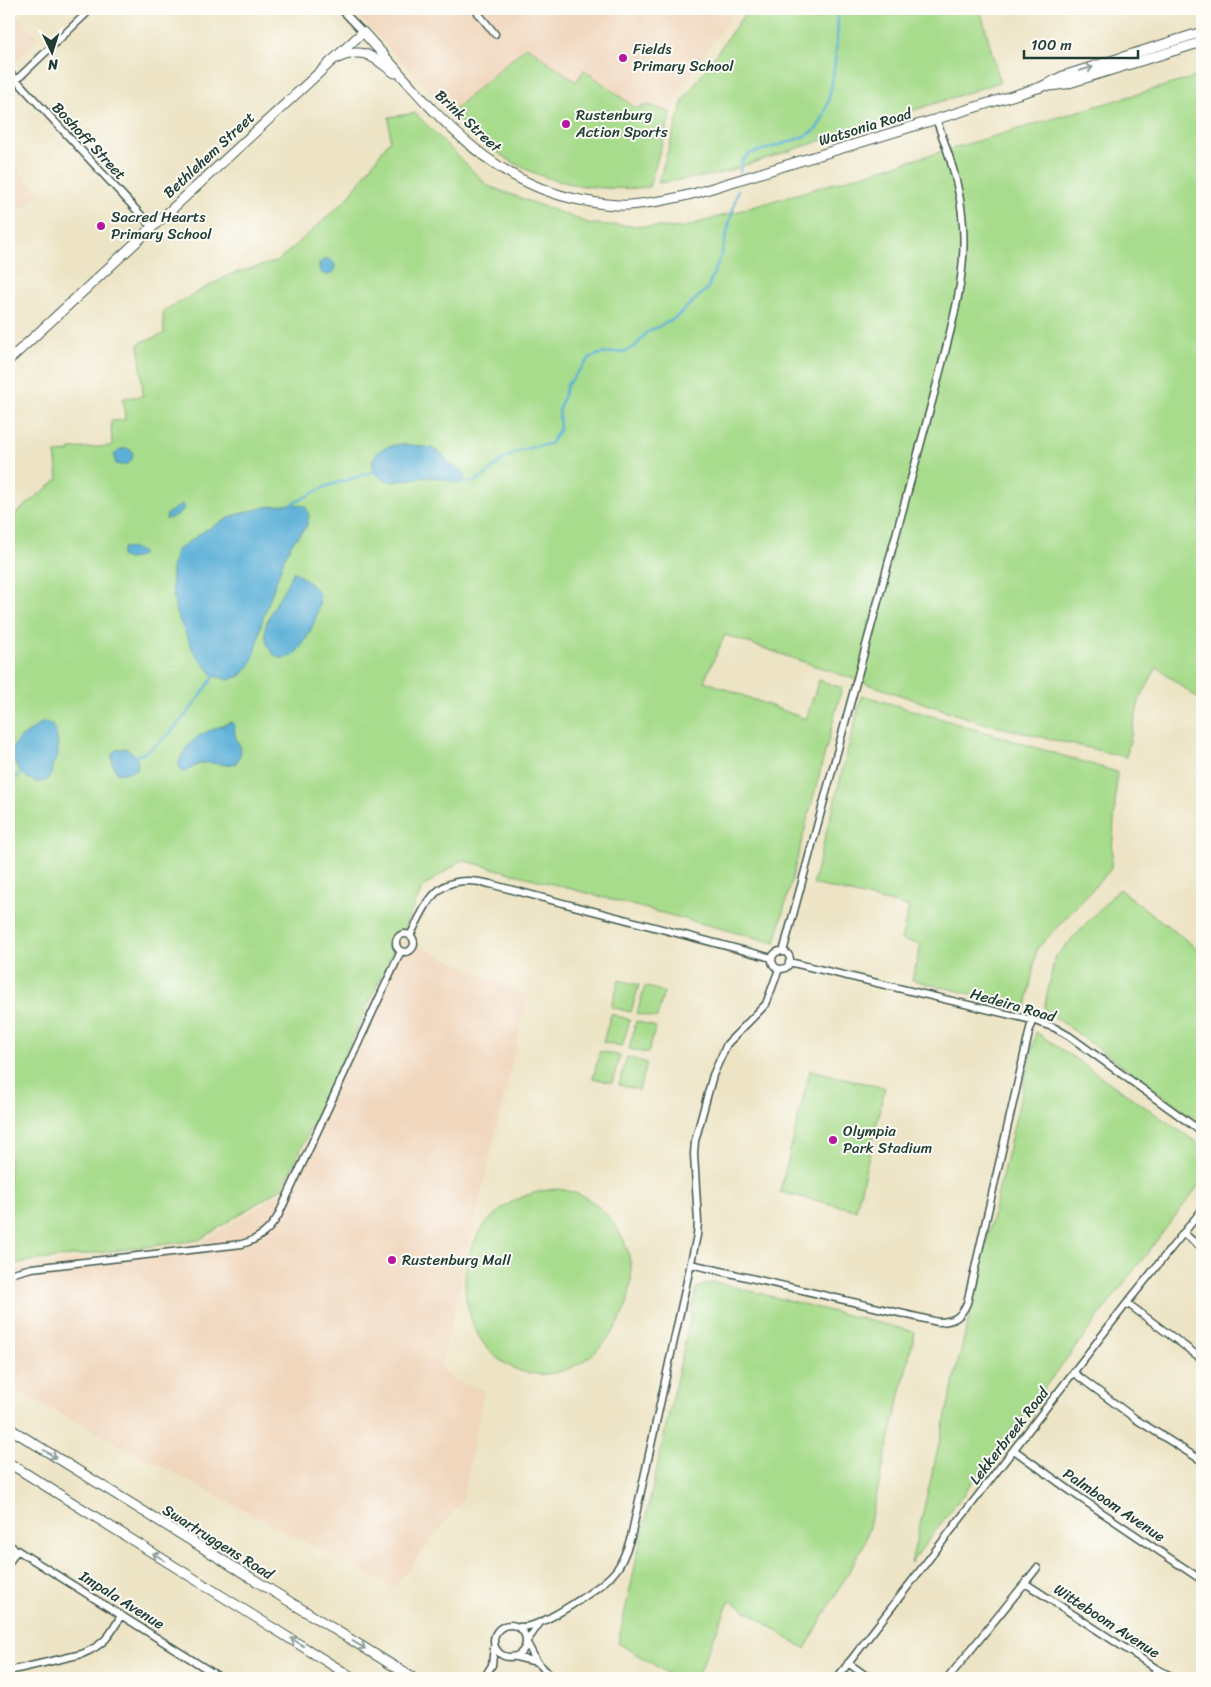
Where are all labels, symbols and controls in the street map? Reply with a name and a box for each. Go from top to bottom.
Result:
north arrow [28,28,78,78]
scale bar [1024,28,1137,60]
text: 100 m [1031,32,1072,58]
place label: Fields Primary School [633,36,734,79]
text: N [47,52,60,77]
marker: Fields Primary School [617,52,629,64]
one-way arrow [1078,64,1094,74]
street label: Brink Street [429,83,508,160]
street label: Boshoff Street [45,96,133,187]
street label: Watsonia Road [815,100,916,153]
place label: Rustenburg Action Sports [575,102,668,145]
street label: Bethlehem Street [157,105,261,205]
marker: Rustenburg Action Sports [560,118,572,130]
place label: Sacred Hearts Primary School [111,204,212,247]
marker: Sacred Hearts Primary School [95,220,107,232]
street label: Hedeira Road [967,980,1060,1030]
place label: Olympia Park Stadium [843,1118,932,1161]
marker: Olympia Park Stadium [827,1134,839,1146]
place label: Rustenburg Mall [402,1247,511,1273]
marker: Rustenburg Mall [386,1254,398,1266]
street label: Lekkerbreek Road [962,1381,1056,1490]
one-way arrow [43,1449,57,1459]
street label: Palmboom Avenue [1057,1461,1171,1549]
street label: Swartruggens Road [157,1497,280,1587]
one-way arrow [152,1551,166,1562]
street label: Impala Avenue [73,1563,170,1637]
street label: Witteboom Avenue [1048,1577,1166,1666]
one-way arrow [290,1637,304,1648]
one-way arrow [351,1640,365,1650]

